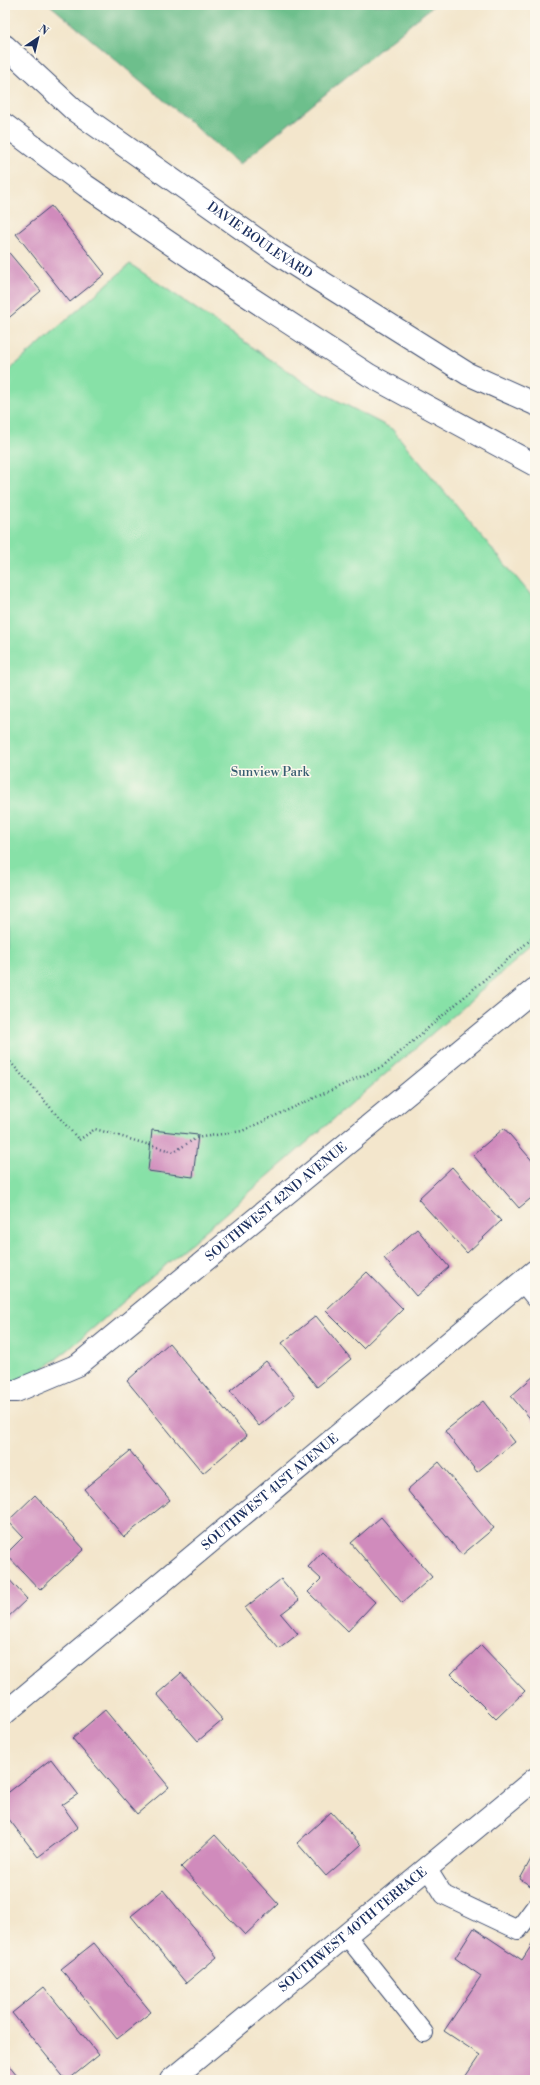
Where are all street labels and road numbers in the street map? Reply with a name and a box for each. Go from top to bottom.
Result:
street label: DAVIE BOULEVARD [204,199,315,282]
street label: SOUTHWEST 42ND AVENUE [202,1139,350,1265]
street label: SOUTHWEST 41ST AVENUE [198,1430,342,1554]
street label: SOUTHWEST 40TH TERRACE [275,1864,430,1996]

